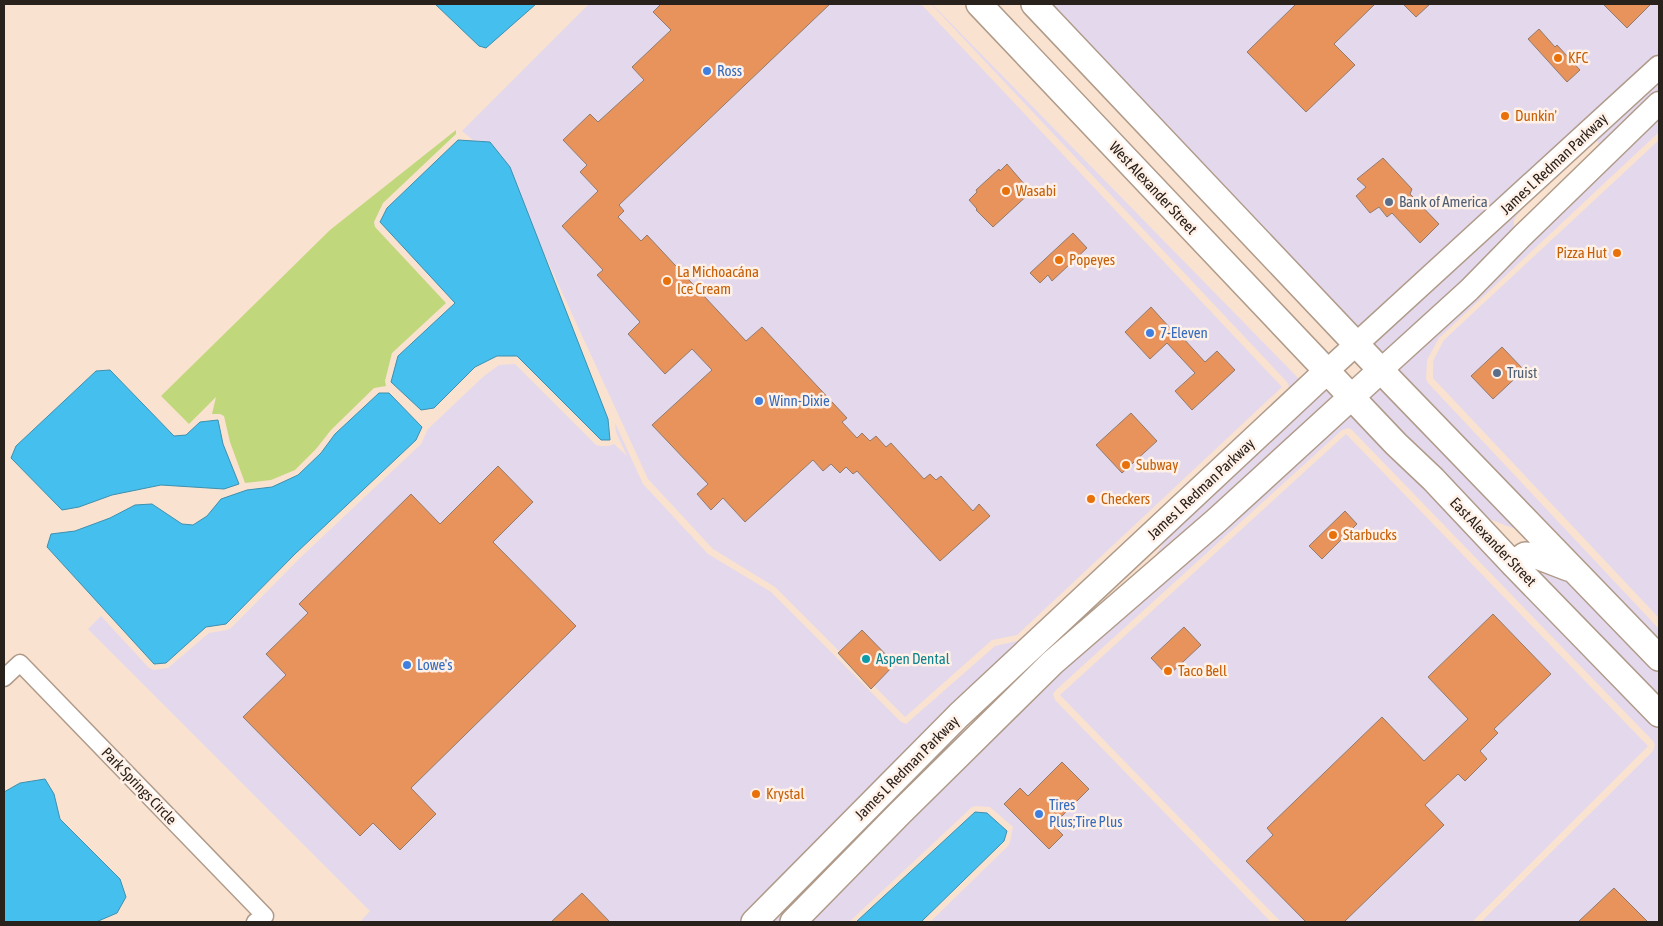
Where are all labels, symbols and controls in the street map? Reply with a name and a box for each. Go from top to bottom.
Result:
place label: KFC [1568,49,1588,66]
marker: KFC [1552,52,1564,64]
place label: Ross [717,62,742,79]
marker: Ross [701,65,713,77]
place label: Dunkin' [1515,107,1557,124]
street label: James L Redman Parkway [1497,110,1611,218]
marker: Dunkin' [1499,110,1511,122]
street label: West Alexander Street [1106,138,1201,237]
place label: Wasabi [1016,182,1056,199]
marker: Wasabi [1000,185,1012,197]
place label: Bank of America [1399,193,1488,210]
marker: Bank of America [1383,196,1395,208]
place label: Pizza Hut [1556,244,1607,261]
marker: Pizza Hut [1611,247,1623,259]
place label: Popeyes [1069,251,1115,268]
marker: Popeyes [1053,254,1065,266]
place label: La Michoacána Ice Cream [677,263,759,297]
marker: La Michoacána Ice Cream [661,275,673,287]
place label: 7-Eleven [1160,324,1208,341]
marker: 7-Eleven [1144,327,1156,339]
place label: Truist [1507,364,1537,381]
marker: Truist [1491,367,1503,379]
place label: Winn-Dixie [769,392,830,409]
marker: Winn-Dixie [753,395,765,407]
street label: James L Redman Parkway [1144,435,1258,543]
place label: Subway [1136,456,1178,473]
marker: Subway [1120,459,1132,471]
place label: Checkers [1101,490,1150,507]
marker: Checkers [1085,493,1097,505]
street label: East Alexander Street [1447,494,1540,589]
place label: Starbucks [1343,526,1397,543]
marker: Starbucks [1327,529,1339,541]
place label: Aspen Dental [876,650,950,667]
marker: Aspen Dental [860,653,872,665]
place label: Lowe's [417,656,453,673]
marker: Lowe's [401,659,413,671]
place label: Taco Bell [1178,662,1227,679]
marker: Taco Bell [1162,665,1174,677]
street label: James L Redman Parkway [851,712,962,823]
street label: Park Springs Circle [98,744,180,828]
place label: Krystal [766,785,805,802]
marker: Krystal [750,788,762,800]
place label: Tires Plus;Tire Plus [1049,796,1122,830]
marker: Tires Plus;Tire Plus [1033,808,1045,820]

